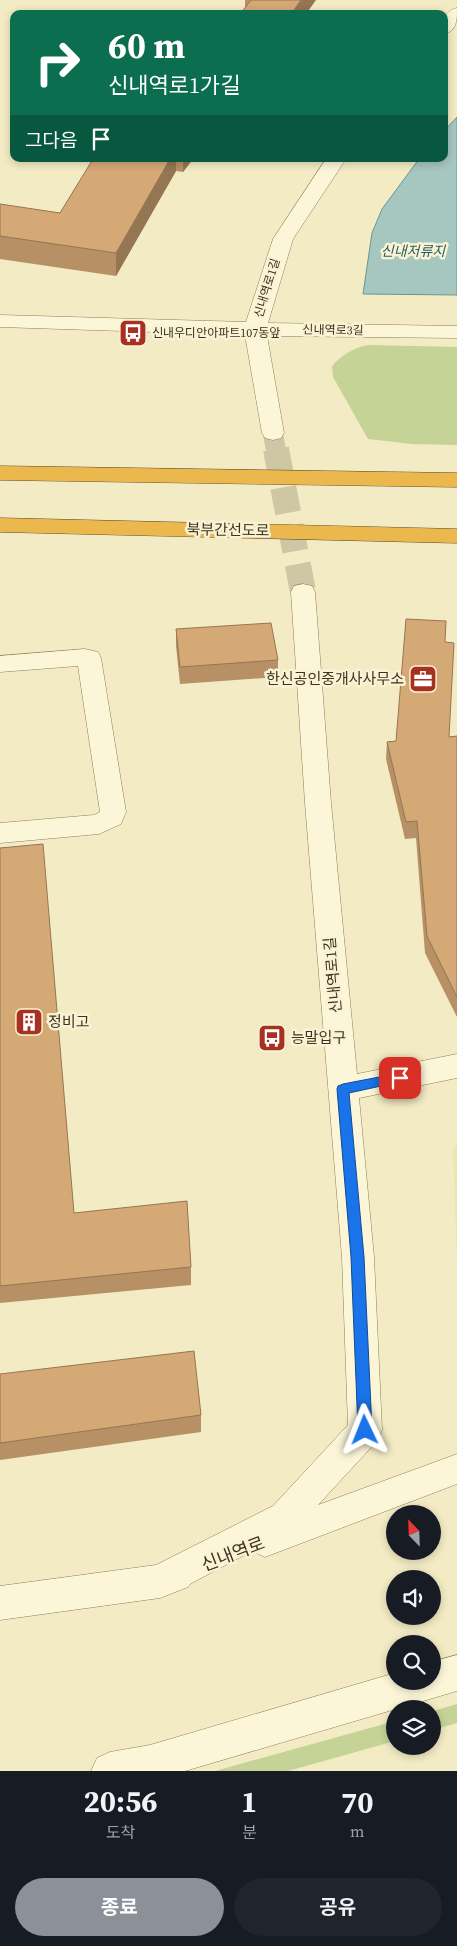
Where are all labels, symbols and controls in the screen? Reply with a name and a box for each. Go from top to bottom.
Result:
text: 60 m [108,22,185,70]
icon: right [25,30,90,95]
text: 신내역로1가길 [108,70,240,100]
icon: arrive [87,125,115,153]
text: 그다음 [25,127,77,153]
water label: 신내저류지 [381,241,446,261]
street label: 신내역로1길 [250,256,284,320]
bus stop icon: 신내우디안아파트107동앞 [118,318,148,348]
street label: 신내역로3길 [302,321,364,339]
place label: 신내우디안아파트107동앞 [152,325,280,341]
street label: 북부간선도로 [186,518,270,541]
office icon: 한신공인중개사사무소 [408,664,438,694]
place label: 한신공인중개사사무소 [266,668,404,689]
street label: 신내역로1길 [319,936,346,1014]
building icon: 정비고 [14,1007,44,1037]
place label: 정비고 [48,1011,90,1032]
bus stop icon: 능말입구 [257,1023,287,1053]
place label: 능말입구 [291,1027,346,1048]
pin [379,1057,421,1099]
icon: arrive [386,1064,414,1092]
position arrow [338,1403,390,1455]
north arrow [386,1505,441,1560]
map controls [386,1505,441,1755]
street label: 신내역로 [197,1530,268,1577]
button: sound [386,1570,441,1625]
button: search [386,1635,441,1690]
button: layers [386,1700,441,1755]
text: 20:56 [84,1781,158,1822]
text: 1 [241,1781,257,1822]
text: 70 [341,1782,373,1823]
text: m [350,1820,364,1842]
text: 도착 [106,1821,135,1843]
text: 분 [242,1821,257,1843]
button: 종료 [15,1878,224,1936]
button: 공유 [234,1878,442,1936]

